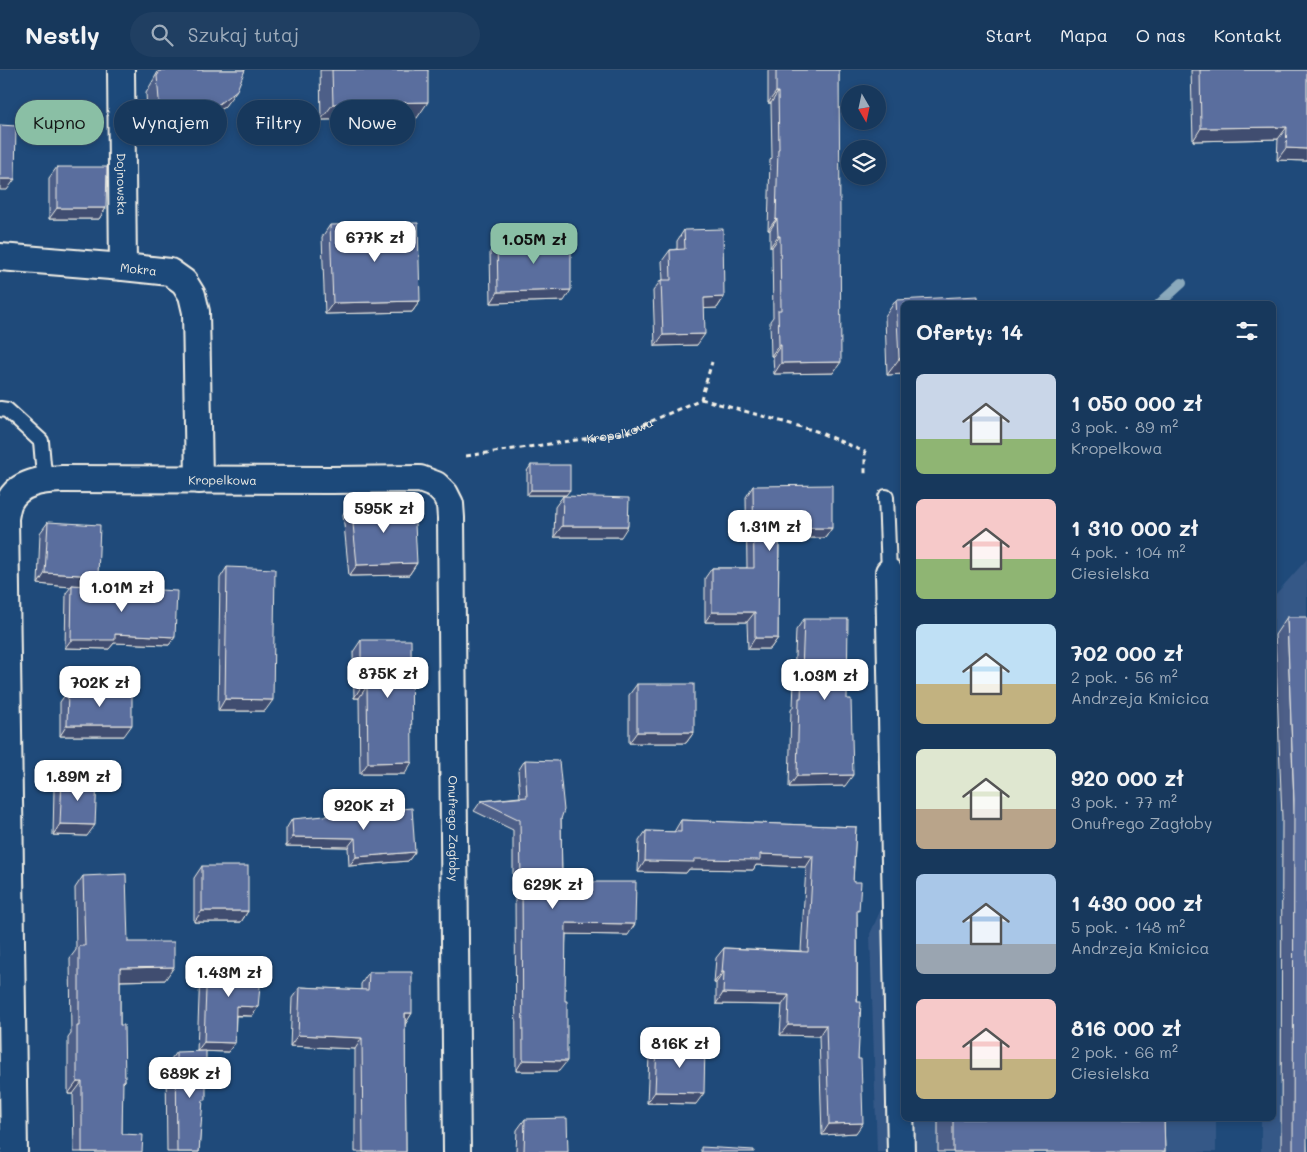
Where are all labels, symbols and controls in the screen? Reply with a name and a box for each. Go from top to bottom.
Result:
search box [130,12,480,57]
text: Nestly [25,19,100,50]
icon: search [148,21,176,49]
text: Szukaj tutaj [188,22,299,47]
text: Start [986,23,1032,47]
text: Mapa [1060,23,1108,47]
text: O nas [1136,23,1186,47]
text: Kontakt [1214,23,1282,47]
north arrow [841,85,886,130]
map controls [841,85,886,185]
chip: Kupno [15,100,104,145]
chip: Wynajem [114,100,227,145]
chip: Filtry [237,100,320,145]
chip: Nowe [330,100,415,145]
button: layers [841,140,886,185]
street label: Dojnowska [114,153,130,215]
pin: 677K zł [329,220,421,263]
pin: 1.05M zł [482,222,586,265]
text: 677K zł [346,226,404,247]
text: 1.05M zł [501,228,567,249]
street label: Mokra [119,259,158,279]
icon: filters [1233,317,1261,345]
text: Oferty: 14 [916,318,1023,345]
text: 1 050 000 zł [1071,389,1202,416]
icon: home [956,394,1016,454]
street label: Kropelkowa [585,414,655,446]
text: 3 pok. · 89 m² [1071,416,1178,437]
text: Kropelkowa [1071,437,1162,458]
street label: Kropelkowa [188,471,257,488]
pin: 595K zł [338,492,430,534]
text: 595K zł [354,497,414,518]
pin: 1.31M zł [718,510,822,552]
text: 1 310 000 zł [1071,514,1198,541]
text: 1.31M zł [739,515,801,536]
icon: home [956,519,1016,579]
text: 4 pok. · 104 m² [1071,541,1186,562]
text: Ciesielska [1071,562,1150,583]
pin: 1.01M zł [70,570,174,613]
text: 1.01M zł [91,576,153,597]
text: 702 000 zł [1071,639,1183,666]
icon: home [956,644,1016,704]
pin: 875K zł [342,656,434,699]
pin: 1.03M zł [773,658,877,701]
text: 875K zł [358,662,418,683]
text: 1.03M zł [792,664,858,685]
pin: 702K zł [54,666,146,708]
text: 2 pok. · 56 m² [1071,666,1178,687]
text: 702K zł [70,671,130,692]
text: Andrzeja Kmicica [1071,687,1209,708]
pin: 1.89M zł [26,760,130,802]
text: 920 000 zł [1071,764,1184,791]
text: 1.89M zł [45,765,111,786]
icon: home [956,769,1016,829]
street label: Onufrego Zagłoby [445,775,462,882]
pin: 920K zł [318,788,410,831]
text: 3 pok. · 77 m² [1071,791,1177,812]
text: 920K zł [334,794,394,815]
text: Onufrego Zagłoby [1071,812,1212,833]
pin: 629K zł [507,868,599,910]
text: 629K zł [523,873,583,894]
text: 1 430 000 zł [1071,889,1202,916]
icon: home [956,894,1016,954]
text: 5 pok. · 148 m² [1071,916,1185,937]
text: Andrzeja Kmicica [1071,937,1209,958]
pin: 1.43M zł [177,956,281,998]
text: 1.43M zł [196,961,262,982]
text: 816 000 zł [1071,1014,1181,1041]
icon: home [956,1019,1016,1079]
pin: 816K zł [634,1026,726,1069]
text: 816K zł [651,1032,709,1053]
text: 2 pok. · 66 m² [1071,1041,1178,1062]
pin: 689K zł [144,1056,236,1099]
text: 689K zł [160,1062,220,1083]
text: Ciesielska [1071,1062,1150,1083]

